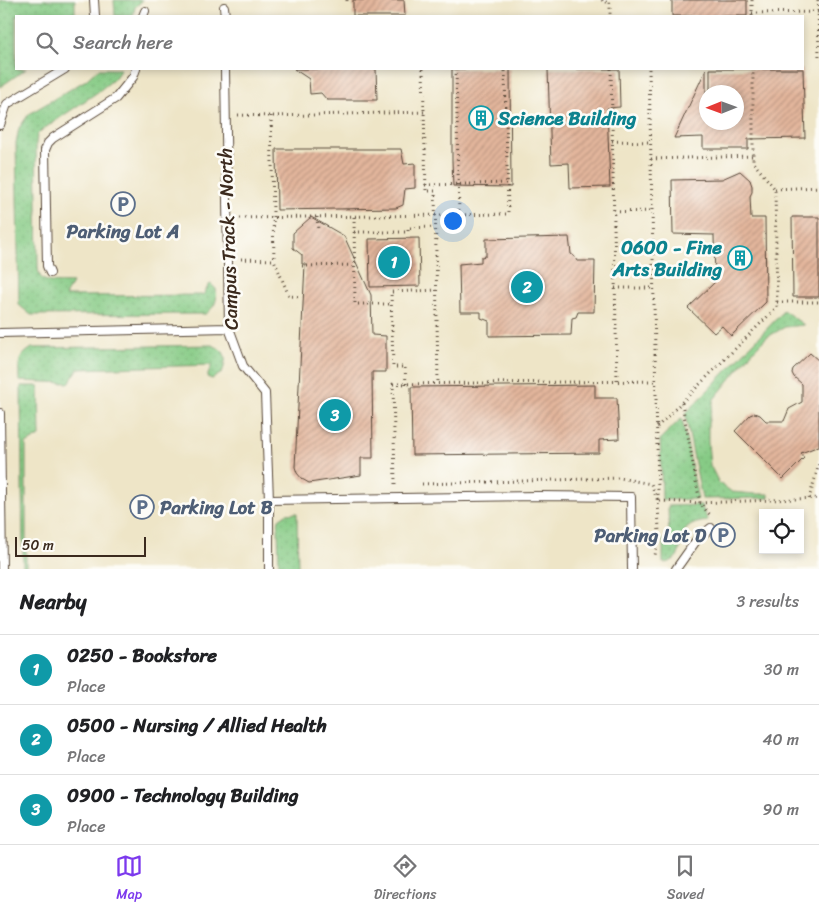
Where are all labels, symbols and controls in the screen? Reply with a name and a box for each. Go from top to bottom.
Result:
search box [15,15,804,70]
text: Search here [73,26,173,59]
icon: search [33,29,61,57]
north arrow [699,85,744,130]
place label: Science Building [497,102,637,135]
building icon: Science Building [468,105,494,131]
street label: Campus Track - North [208,147,248,331]
parking icon: Parking Lot A [110,191,136,217]
your location [440,208,466,234]
place label: Parking Lot A [67,215,179,248]
place label: 0600 - Fine Arts Building [612,231,722,286]
pin: 1 [378,243,410,281]
building icon: 0600 - Fine Arts Building [727,245,753,271]
pin: 2 [511,268,543,306]
pin: 3 [319,396,351,434]
place label: Parking Lot B [160,491,273,524]
parking icon: Parking Lot B [129,494,155,520]
map controls [759,509,804,554]
button: locate [759,509,804,554]
place label: Parking Lot D [594,519,707,552]
parking icon: Parking Lot D [710,522,736,548]
text: 50 m [22,533,54,558]
scale bar [15,534,146,557]
text: Nearby [20,583,86,621]
text: 3 results [736,587,799,616]
text: 0250 - Bookstore [67,639,217,672]
text: 1 [33,655,39,684]
text: 30 m [764,655,799,684]
text: Place [67,672,106,701]
text: 0500 - Nursing / Allied Health [67,709,327,742]
text: 2 [31,725,41,754]
text: 40 m [762,725,799,754]
text: Place [67,742,106,771]
text: 0900 - Technology Building [67,779,299,812]
text: 3 [32,795,40,824]
text: 90 m [763,795,799,824]
text: Place [67,812,106,841]
tab: Map [115,852,143,907]
tab: Directions [374,852,436,907]
tab: Saved [667,852,704,907]

